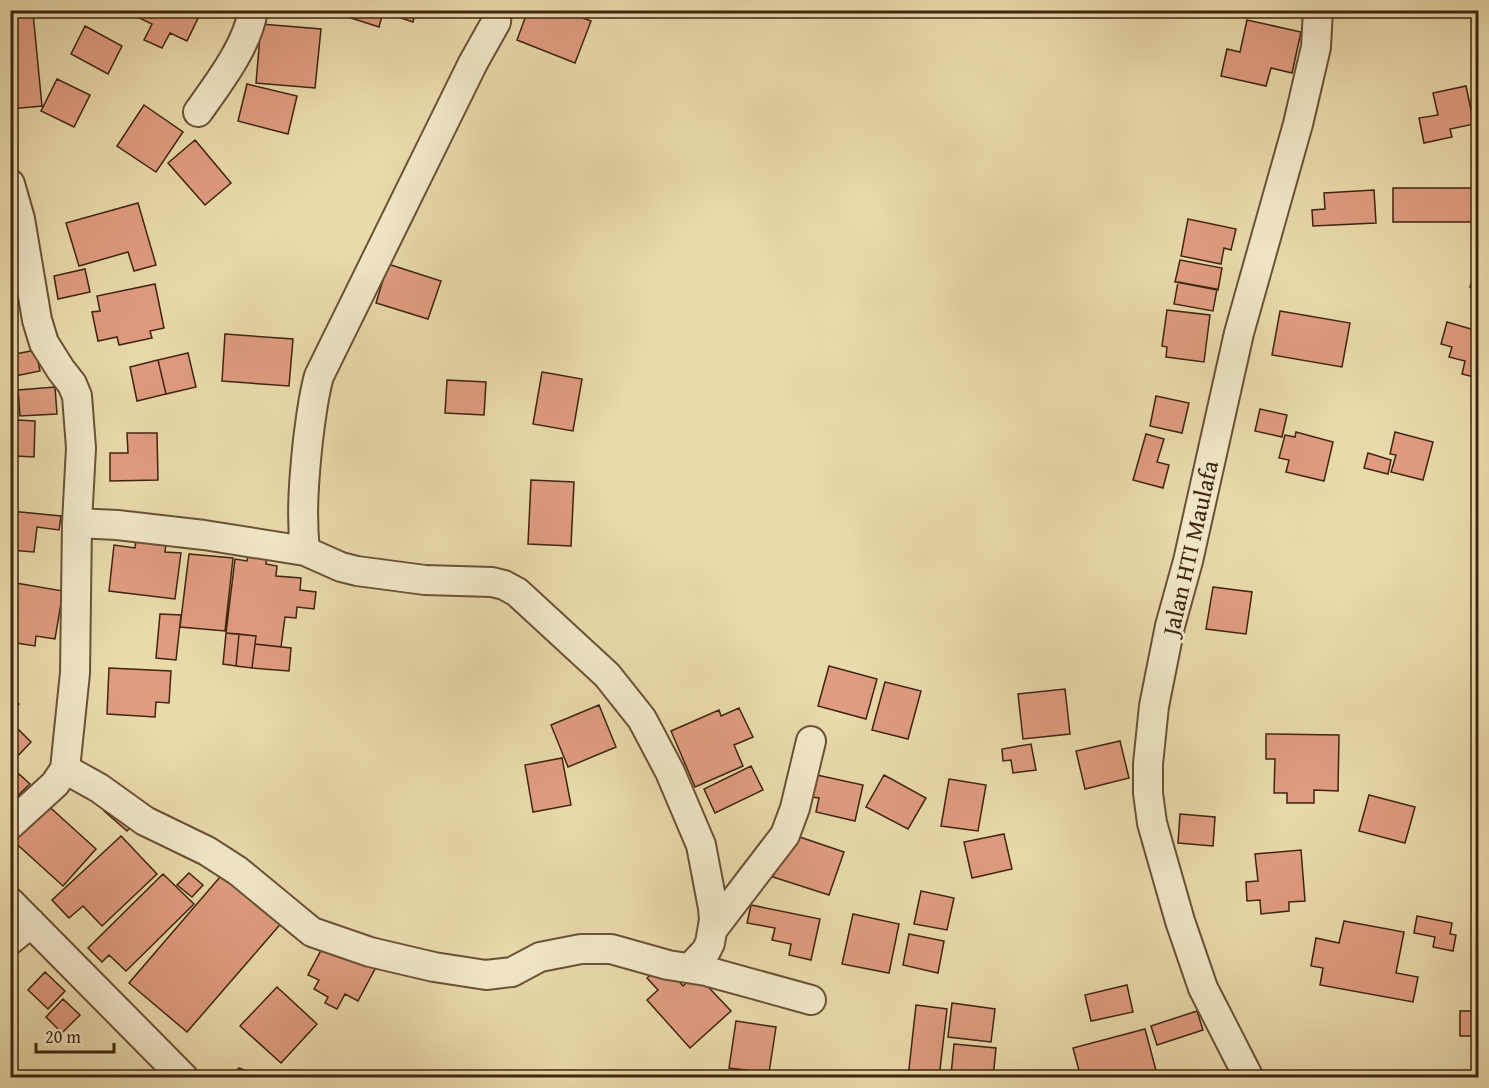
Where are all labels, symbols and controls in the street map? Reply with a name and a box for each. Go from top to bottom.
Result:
street label: Jalan HTI Maulafa [1152,456,1227,642]
scale bar [36,1016,114,1054]
text: 20 m [45,1023,81,1050]

